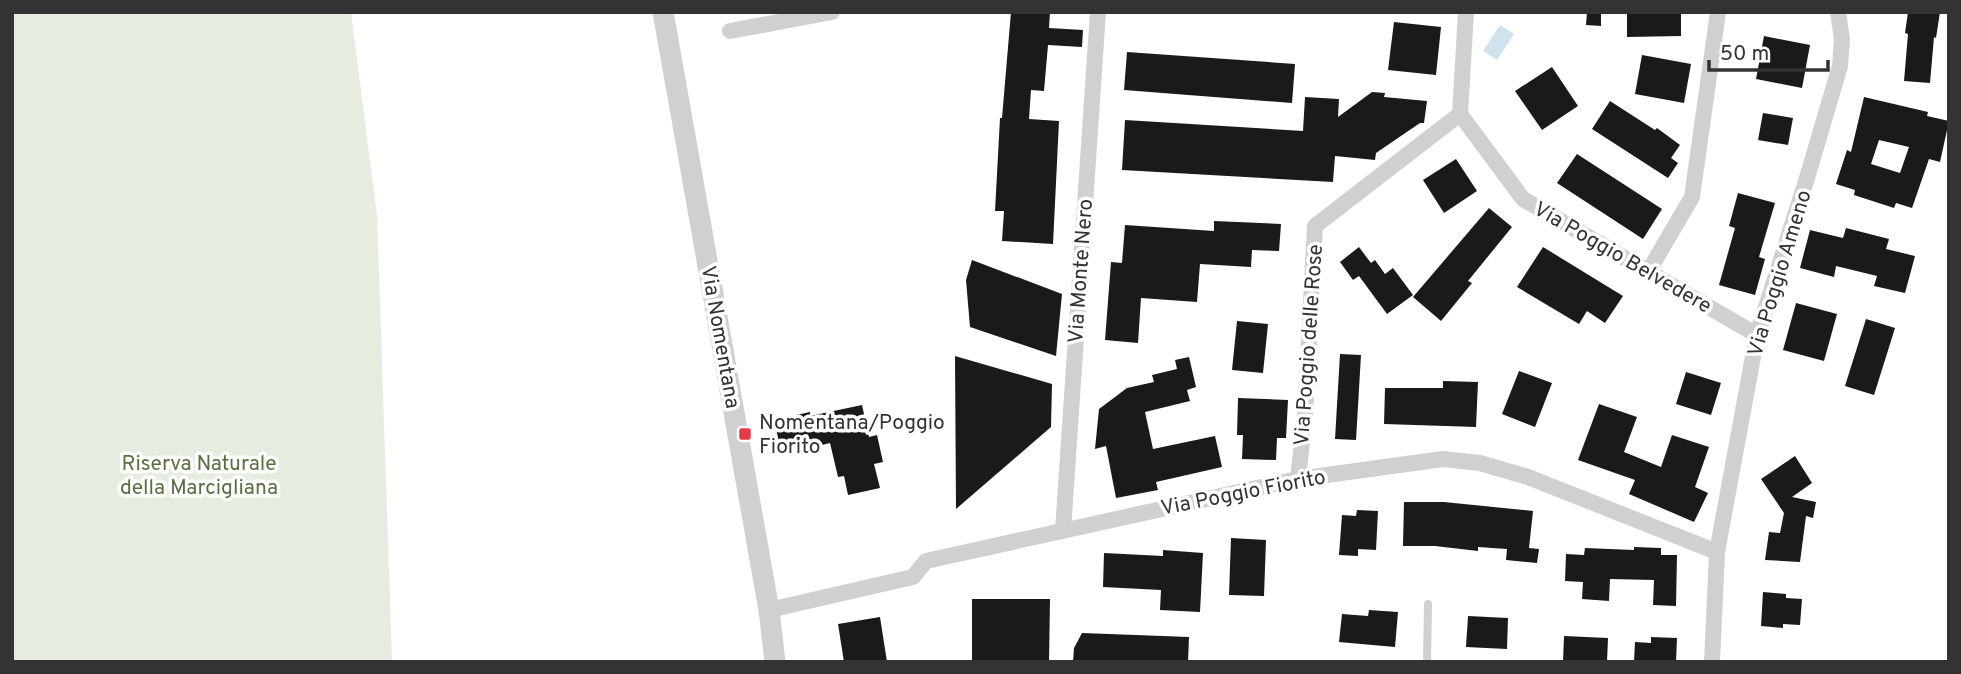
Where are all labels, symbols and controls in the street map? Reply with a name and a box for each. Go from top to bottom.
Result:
scale bar [1709,28,1828,72]
text: 50 m [1720,41,1769,68]
street label: Via Poggio Ameno [1742,187,1819,360]
street label: Via Poggio Belvedere [1528,196,1716,320]
street label: Via Monte Nero [1063,198,1100,344]
street label: Via Poggio delle Rose [1289,243,1330,447]
street label: Via Nomentana [694,264,745,411]
place label: Nomentana/Poggio Fiorito [759,410,945,461]
marker: Nomentana/Poggio Fiorito [737,426,753,442]
park label: Riserva Naturale della Marcigliana [120,451,278,502]
street label: Via Poggio Fiorito [1159,464,1328,523]

